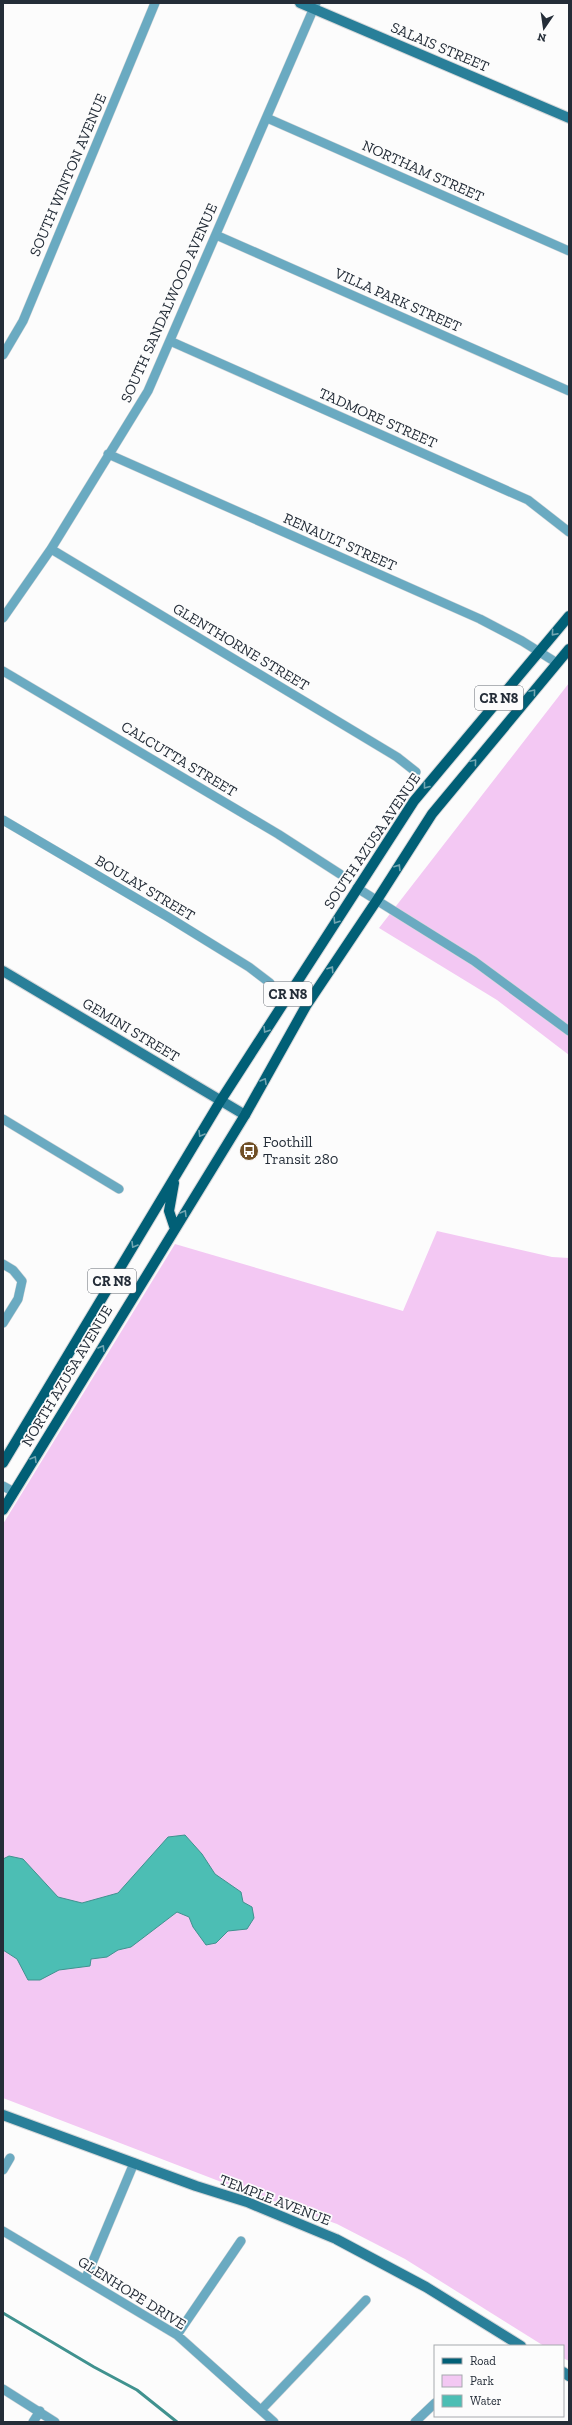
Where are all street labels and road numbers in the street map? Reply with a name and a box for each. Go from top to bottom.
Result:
street label: SALAIS STREET [388,18,492,76]
street label: SOUTH WINTON AVENUE [26,91,111,259]
street label: NORTHAM STREET [359,136,487,206]
street label: SOUTH SANDALWOOD AVENUE [117,200,221,405]
street label: VILLA PARK STREET [331,264,464,336]
street label: TADMORE STREET [316,384,440,452]
street label: RENAULT STREET [281,509,399,575]
street label: GLENTHORNE STREET [170,599,312,695]
road number: CR N8 [475,686,523,710]
street label: CALCUTTA STREET [118,717,240,801]
street label: SOUTH AZUSA AVENUE [320,769,424,912]
street label: BOULAY STREET [92,851,198,925]
road number: CR N8 [264,982,312,1006]
street label: GEMINI STREET [79,994,183,1066]
road number: CR N8 [88,1269,136,1293]
street label: NORTH AZUSA AVENUE [18,1302,116,1450]
street label: TEMPLE AVENUE [217,2171,333,2230]
street label: GLENHOPE DRIVE [75,2252,190,2334]

